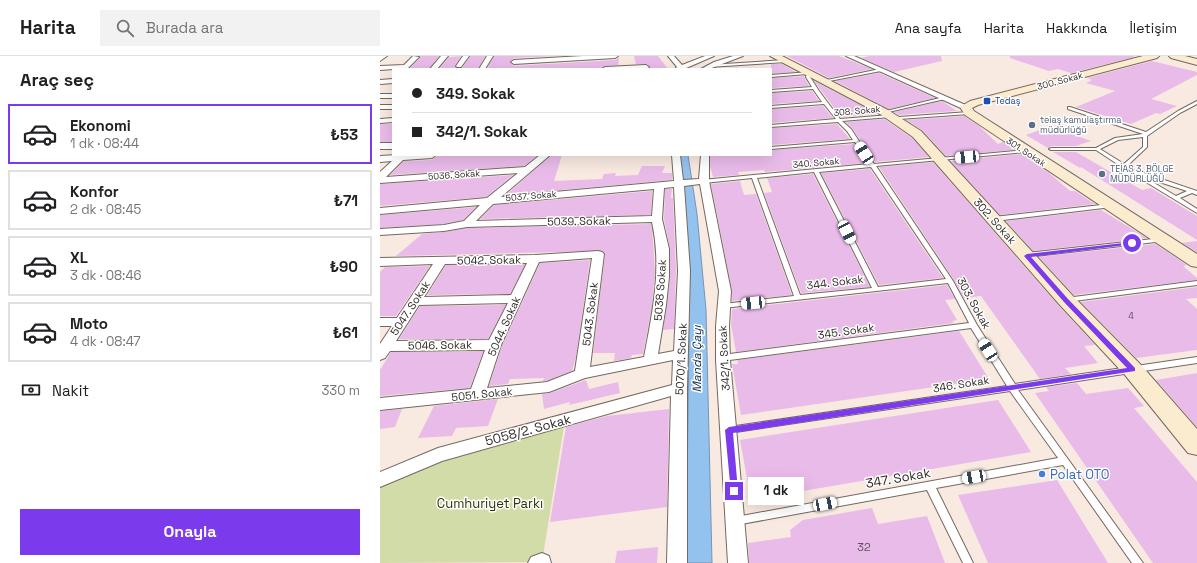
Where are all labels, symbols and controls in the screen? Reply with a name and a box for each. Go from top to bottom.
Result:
search box [100,10,380,46]
text: Harita [20,15,76,40]
icon: search [114,17,136,39]
text: Burada ara [146,18,223,37]
text: Ana sayfa [895,19,962,37]
text: Harita [984,19,1024,37]
text: Hakkında [1046,19,1107,37]
text: İletişim [1129,19,1177,37]
text: Araç seç [20,68,94,91]
street label: 300. Sokak [1036,69,1084,93]
text: 349. Sokak [436,84,515,103]
place label: Tedaş [995,95,1021,107]
marker: Tedaş [982,96,992,106]
street label: 308. Sokak [833,103,881,119]
place label: teiaş kamulaştırma müdürlüğü [1040,114,1121,136]
icon: car [22,116,58,152]
text: Ekonomi [70,116,131,135]
marker: teiaş kamulaştırma müdürlüğü [1027,120,1037,130]
text: 342/1. Sokak [436,122,528,141]
text: ₺53 [331,125,358,144]
text: 1 dk · 08:44 [70,135,139,152]
street label: 301. Sokak [1004,135,1048,169]
car [852,140,876,166]
car [955,150,979,164]
street label: 340. Sokak [792,155,840,171]
place label: TEİAŞ 3. BÖLGE MÜDÜRLÜĞÜ [1110,163,1173,185]
street label: 5036. Sokak [428,167,481,183]
marker: TEİAŞ 3. BÖLGE MÜDÜRLÜĞÜ [1097,169,1107,179]
icon: car [22,182,58,218]
text: Konfor [70,182,119,201]
street label: 5037. Sokak [505,188,557,204]
text: ₺71 [334,191,358,210]
street label: 302. Sokak [971,195,1019,247]
text: 2 dk · 08:45 [70,201,141,218]
street label: 5039. Sokak [547,213,611,229]
car [836,219,858,245]
route start [1123,234,1141,252]
icon: car [22,248,58,284]
text: XL [70,248,88,267]
street label: 5042. Sokak [457,252,521,268]
text: ₺90 [330,257,358,276]
street label: 5038 Sokak [651,259,669,321]
text: 3 dk · 08:46 [70,267,141,284]
street label: 344. Sokak [806,272,864,292]
street label: 303. Sokak [954,275,994,331]
street label: 5047. Sokak [387,278,433,338]
street label: 5043. Sokak [579,281,601,347]
street label: 5044. Sokak [485,294,523,358]
car [740,296,766,310]
house number: 4 [1128,310,1134,322]
icon: car [22,314,58,350]
text: Moto [70,314,108,333]
street label: 345. Sokak [817,320,875,342]
text: ₺61 [333,323,358,342]
street label: 5070/1. Sokak [672,323,690,395]
water label: Manda Çayı [689,324,705,393]
street label: 342/1. Sokak [715,325,733,391]
text: 4 dk · 08:47 [70,333,141,350]
street label: 5046. Sokak [408,337,472,353]
car [976,337,1000,363]
street label: 346. Sokak [932,373,990,395]
icon: cash [20,379,42,401]
text: Nakit [52,381,89,400]
text: 330 m [321,382,360,399]
street label: 5051. Sokak [451,384,513,404]
street label: 5058/2. Sokak [483,410,573,450]
street label: 347. Sokak [864,464,932,492]
place label: Polat OTO [1050,466,1109,483]
car [961,469,987,485]
marker: Polat OTO [1037,469,1047,479]
callout: 1 dk [748,477,804,505]
route end [725,482,743,500]
text: 1 dk [764,482,788,499]
park label: Cumhuriyet Parkı [437,495,543,512]
car [812,496,838,512]
button: Onayla [20,509,360,555]
house number: 32 [857,540,871,554]

